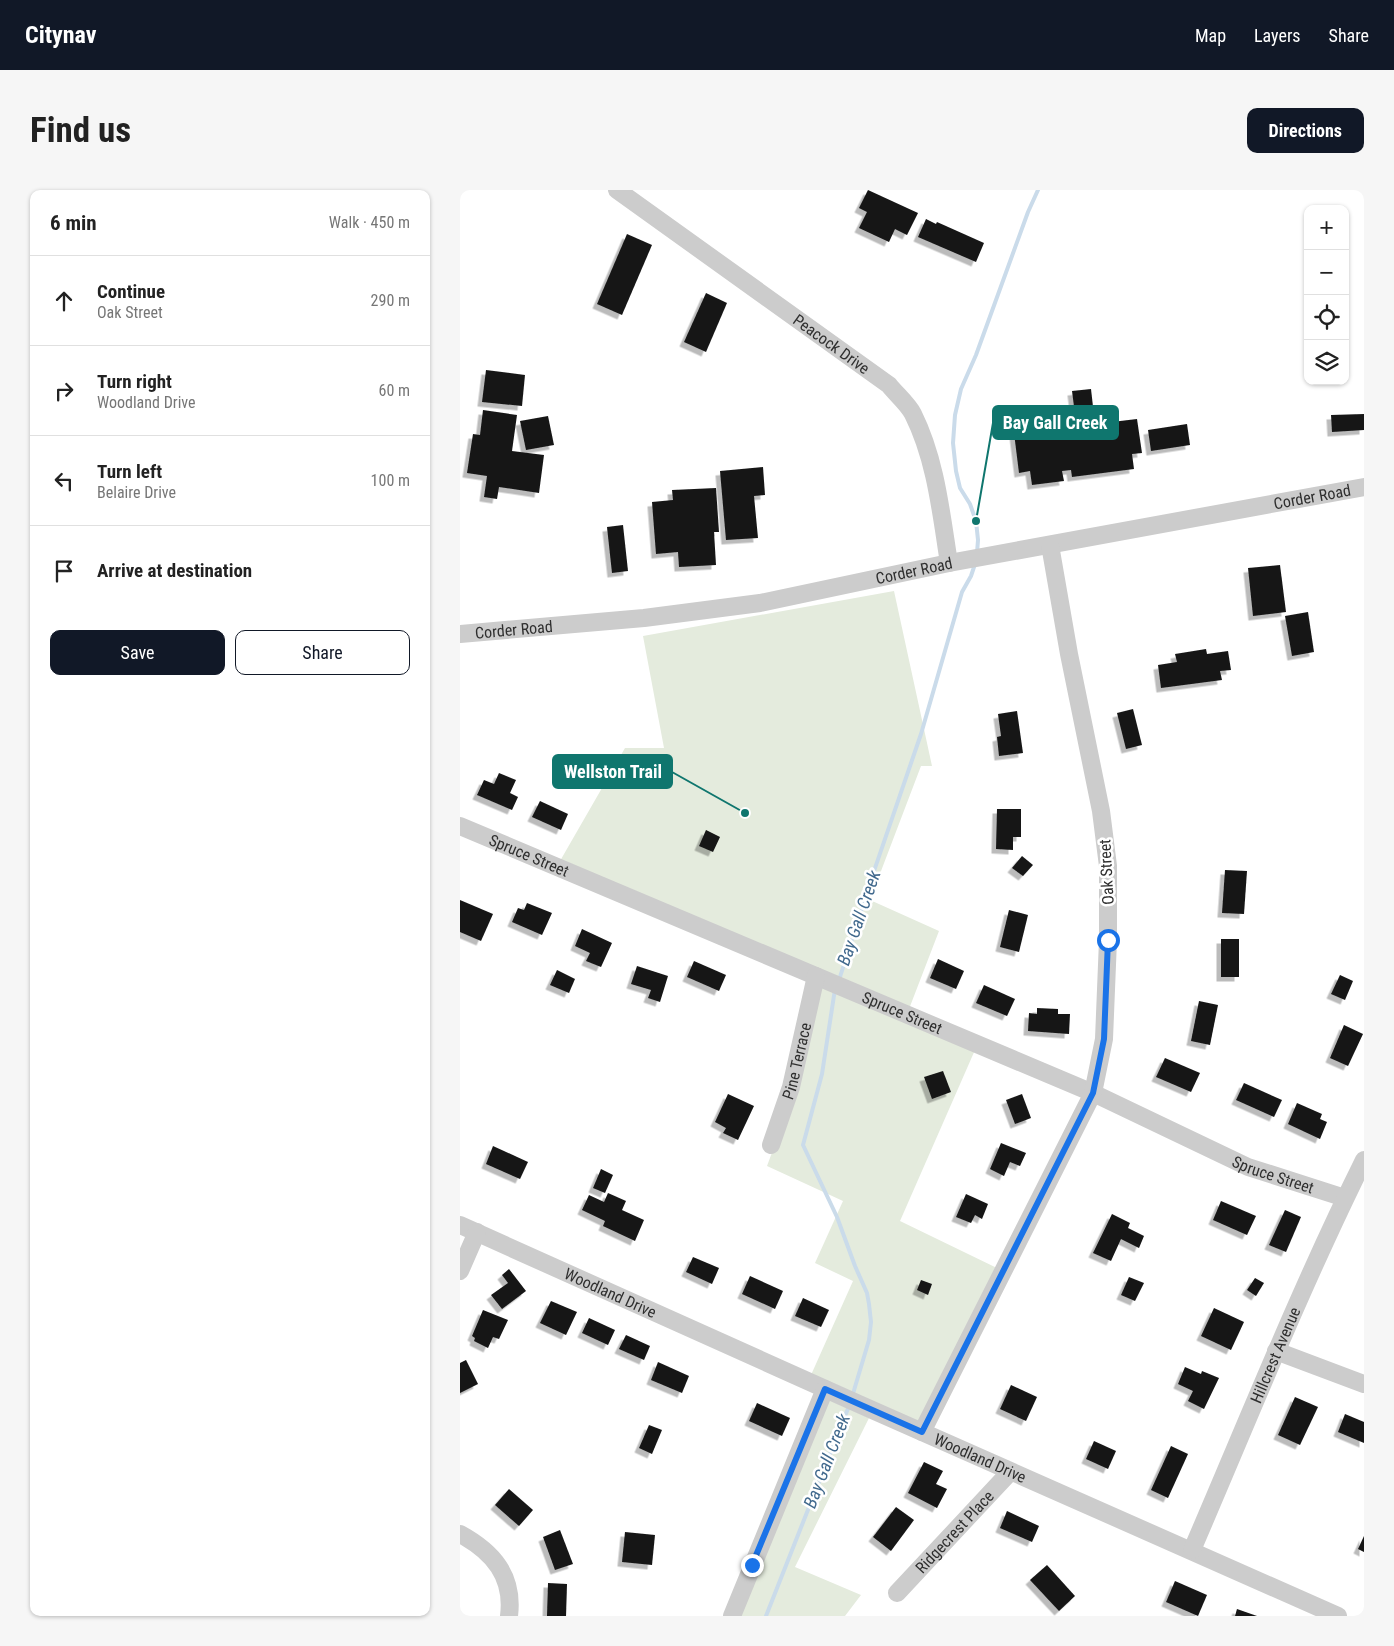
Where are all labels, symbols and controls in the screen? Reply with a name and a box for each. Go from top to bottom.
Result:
text: Citynav [25,21,96,49]
text: Map [1195,25,1226,46]
text: Layers [1254,25,1301,46]
text: Share [1329,25,1369,46]
button: Directions [1247,108,1364,153]
text: Find us [30,110,131,151]
map controls [1304,205,1349,385]
button: + [1304,205,1349,250]
text: 6 min [50,211,97,235]
text: Walk · 450 m [329,213,410,232]
button: − [1304,250,1349,295]
text: Continue [97,280,165,303]
icon: ahead [50,287,78,315]
text: 290 m [371,291,410,310]
button: locate [1304,295,1349,340]
text: Oak Street [97,303,163,322]
street label: Peacock Drive [789,310,873,378]
button: layers [1304,340,1349,385]
text: Turn right [97,370,172,393]
icon: right [50,377,78,405]
text: 60 m [378,381,410,400]
text: Woodland Drive [97,393,196,412]
callout: Bay Gall Creek [993,406,1118,439]
text: Bay Gall Creek [1003,412,1108,433]
text: Turn left [97,460,162,483]
icon: left [50,467,78,495]
text: 100 m [371,471,410,490]
street label: Corder Road [1272,481,1352,513]
text: Belaire Drive [97,483,176,502]
street label: Corder Road [874,554,954,588]
icon: arrive [50,557,78,585]
text: Arrive at destination [97,559,252,582]
street label: Corder Road [474,617,554,643]
button: Save [50,630,225,675]
button: Share [235,630,410,675]
callout: Wellston Trail [553,755,672,788]
text: Wellston Trail [564,761,662,782]
street label: Spruce Street [486,830,572,881]
street label: Oak Street [1095,838,1118,905]
water label: Bay Gall Creek [832,866,885,968]
route start [1097,929,1120,952]
street label: Spruce Street [859,988,945,1038]
street label: Pine Terrace [778,1021,815,1102]
street label: Spruce Street [1229,1152,1316,1198]
street label: Woodland Drive [561,1264,659,1322]
street label: Hillcrest Avenue [1247,1304,1304,1406]
water label: Bay Gall Creek [799,1410,855,1511]
street label: Woodland Drive [931,1430,1029,1487]
street label: Ridgecrest Place [912,1487,998,1577]
route end [741,1554,764,1577]

